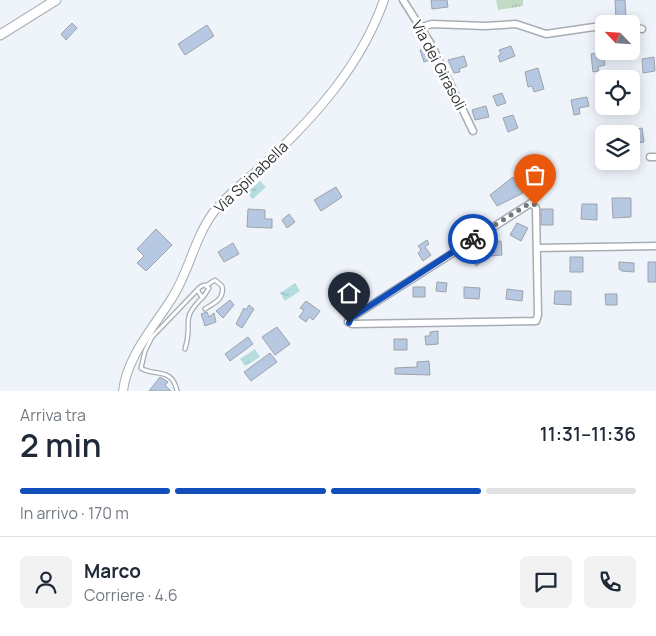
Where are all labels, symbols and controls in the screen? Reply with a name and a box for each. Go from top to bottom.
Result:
north arrow [595,15,640,60]
map controls [595,15,640,170]
street label: Via dei Girasoli [406,16,472,114]
button: locate [595,70,640,115]
button: layers [595,125,640,170]
street label: Via Spinabella [209,136,293,218]
pin [514,154,556,205]
icon: bag [521,161,549,189]
courier [448,214,498,264]
icon: bike [459,225,487,253]
pin [328,272,370,323]
icon: home [335,279,363,307]
text: Arriva tra [20,404,86,426]
text: 11:31–11:36 [540,421,636,447]
text: 2 min [20,423,102,467]
text: In arrivo · 170 m [20,502,129,524]
button: person [20,556,72,608]
button: chat [520,556,572,608]
button: phone [584,556,636,608]
text: Marco [84,558,141,584]
text: Corriere · 4.6 [84,584,178,606]

